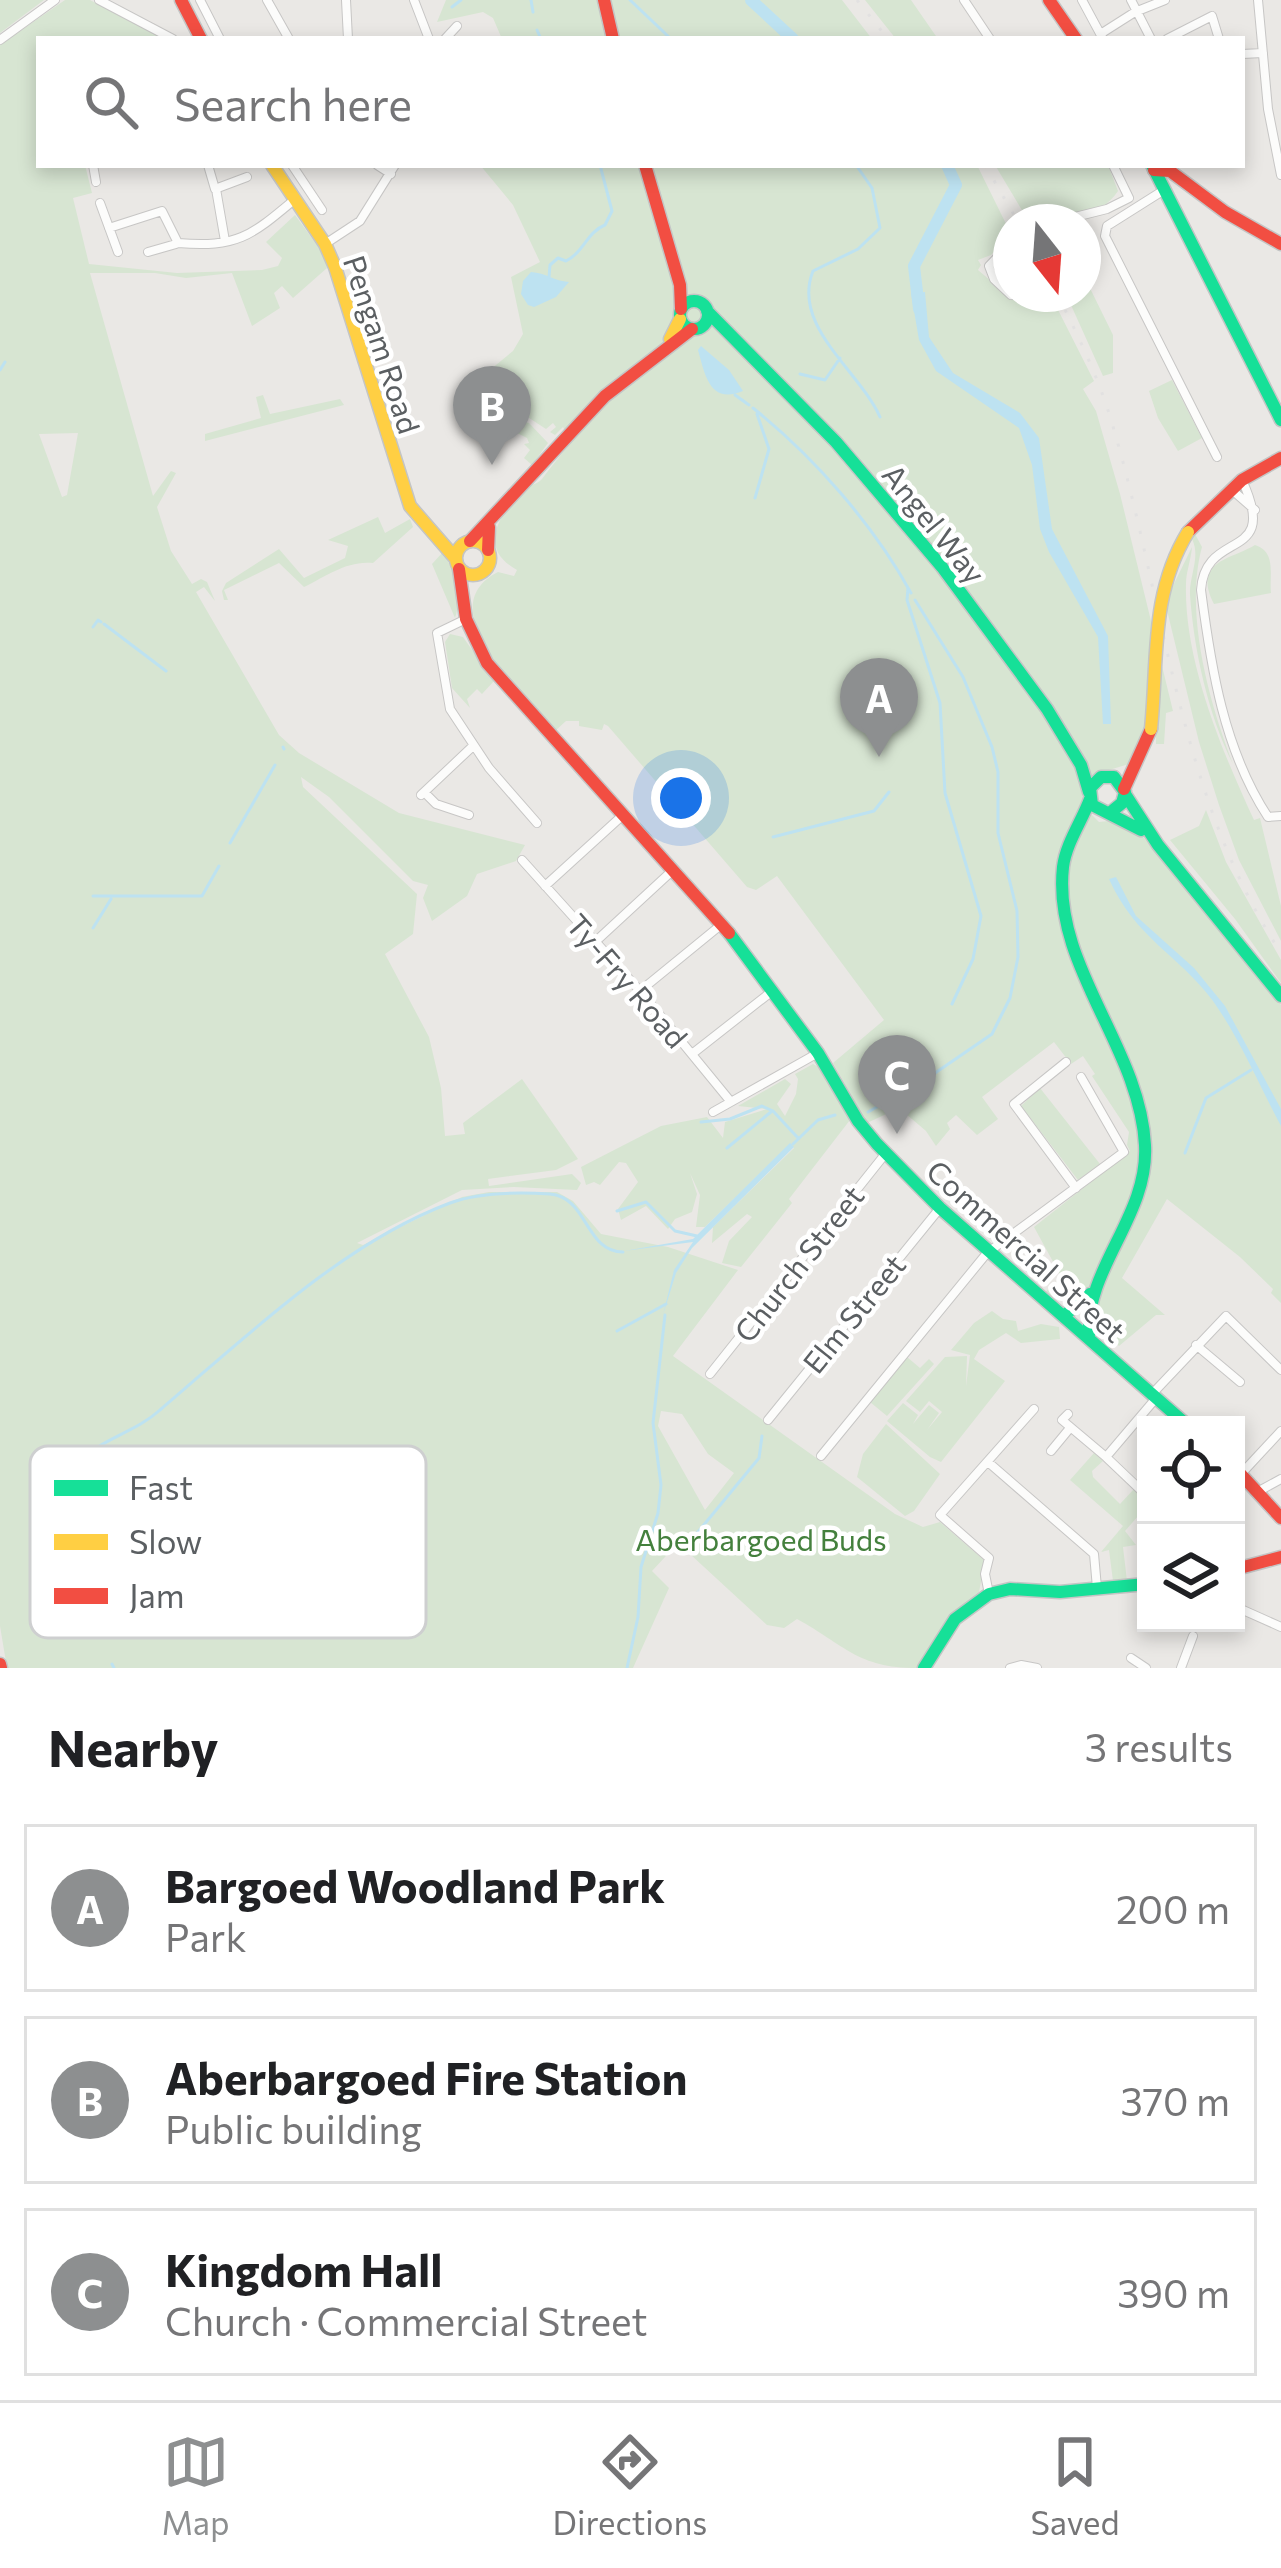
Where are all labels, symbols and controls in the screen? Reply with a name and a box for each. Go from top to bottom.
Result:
search box [36,36,1245,168]
icon: search [78,69,144,135]
text: Search here [174,75,412,130]
north arrow [993,204,1101,312]
street label: Pengam Road [337,250,429,438]
pin: B [453,366,531,465]
street label: Angel Way [876,456,994,590]
pin: A [840,658,918,757]
your location [651,768,711,828]
street label: Ty-Fry Road [560,905,696,1055]
pin: C [858,1035,936,1134]
street label: Commercial Street [920,1151,1134,1349]
street label: Church Street [725,1177,871,1349]
street label: Elm Street [794,1246,912,1380]
map controls [1137,1416,1245,1632]
button: locate [1137,1416,1245,1524]
legend [30,1446,426,1638]
text: Fast [129,1466,193,1507]
text: Slow [129,1520,202,1561]
park label: Aberbargoed Buds [635,1520,887,1557]
button: layers [1137,1524,1245,1632]
text: Jam [129,1574,185,1615]
text: Nearby [48,1715,218,1778]
text: 3 results [1085,1722,1233,1770]
text: Bargoed Woodland Park [165,1857,665,1912]
text: A [76,1884,104,1932]
text: 200 m [1116,1884,1230,1932]
text: Park [165,1912,247,1960]
text: Aberbargoed Fire Station [165,2049,687,2104]
text: B [77,2076,103,2124]
text: 370 m [1120,2076,1230,2124]
text: Public building [165,2104,422,2152]
text: Kingdom Hall [165,2241,443,2296]
text: C [77,2268,103,2316]
text: 390 m [1117,2268,1230,2316]
text: Church · Commercial Street [165,2296,647,2344]
tab: Map [162,2429,230,2542]
tab: Directions [553,2429,707,2542]
tab: Saved [1030,2429,1119,2542]

